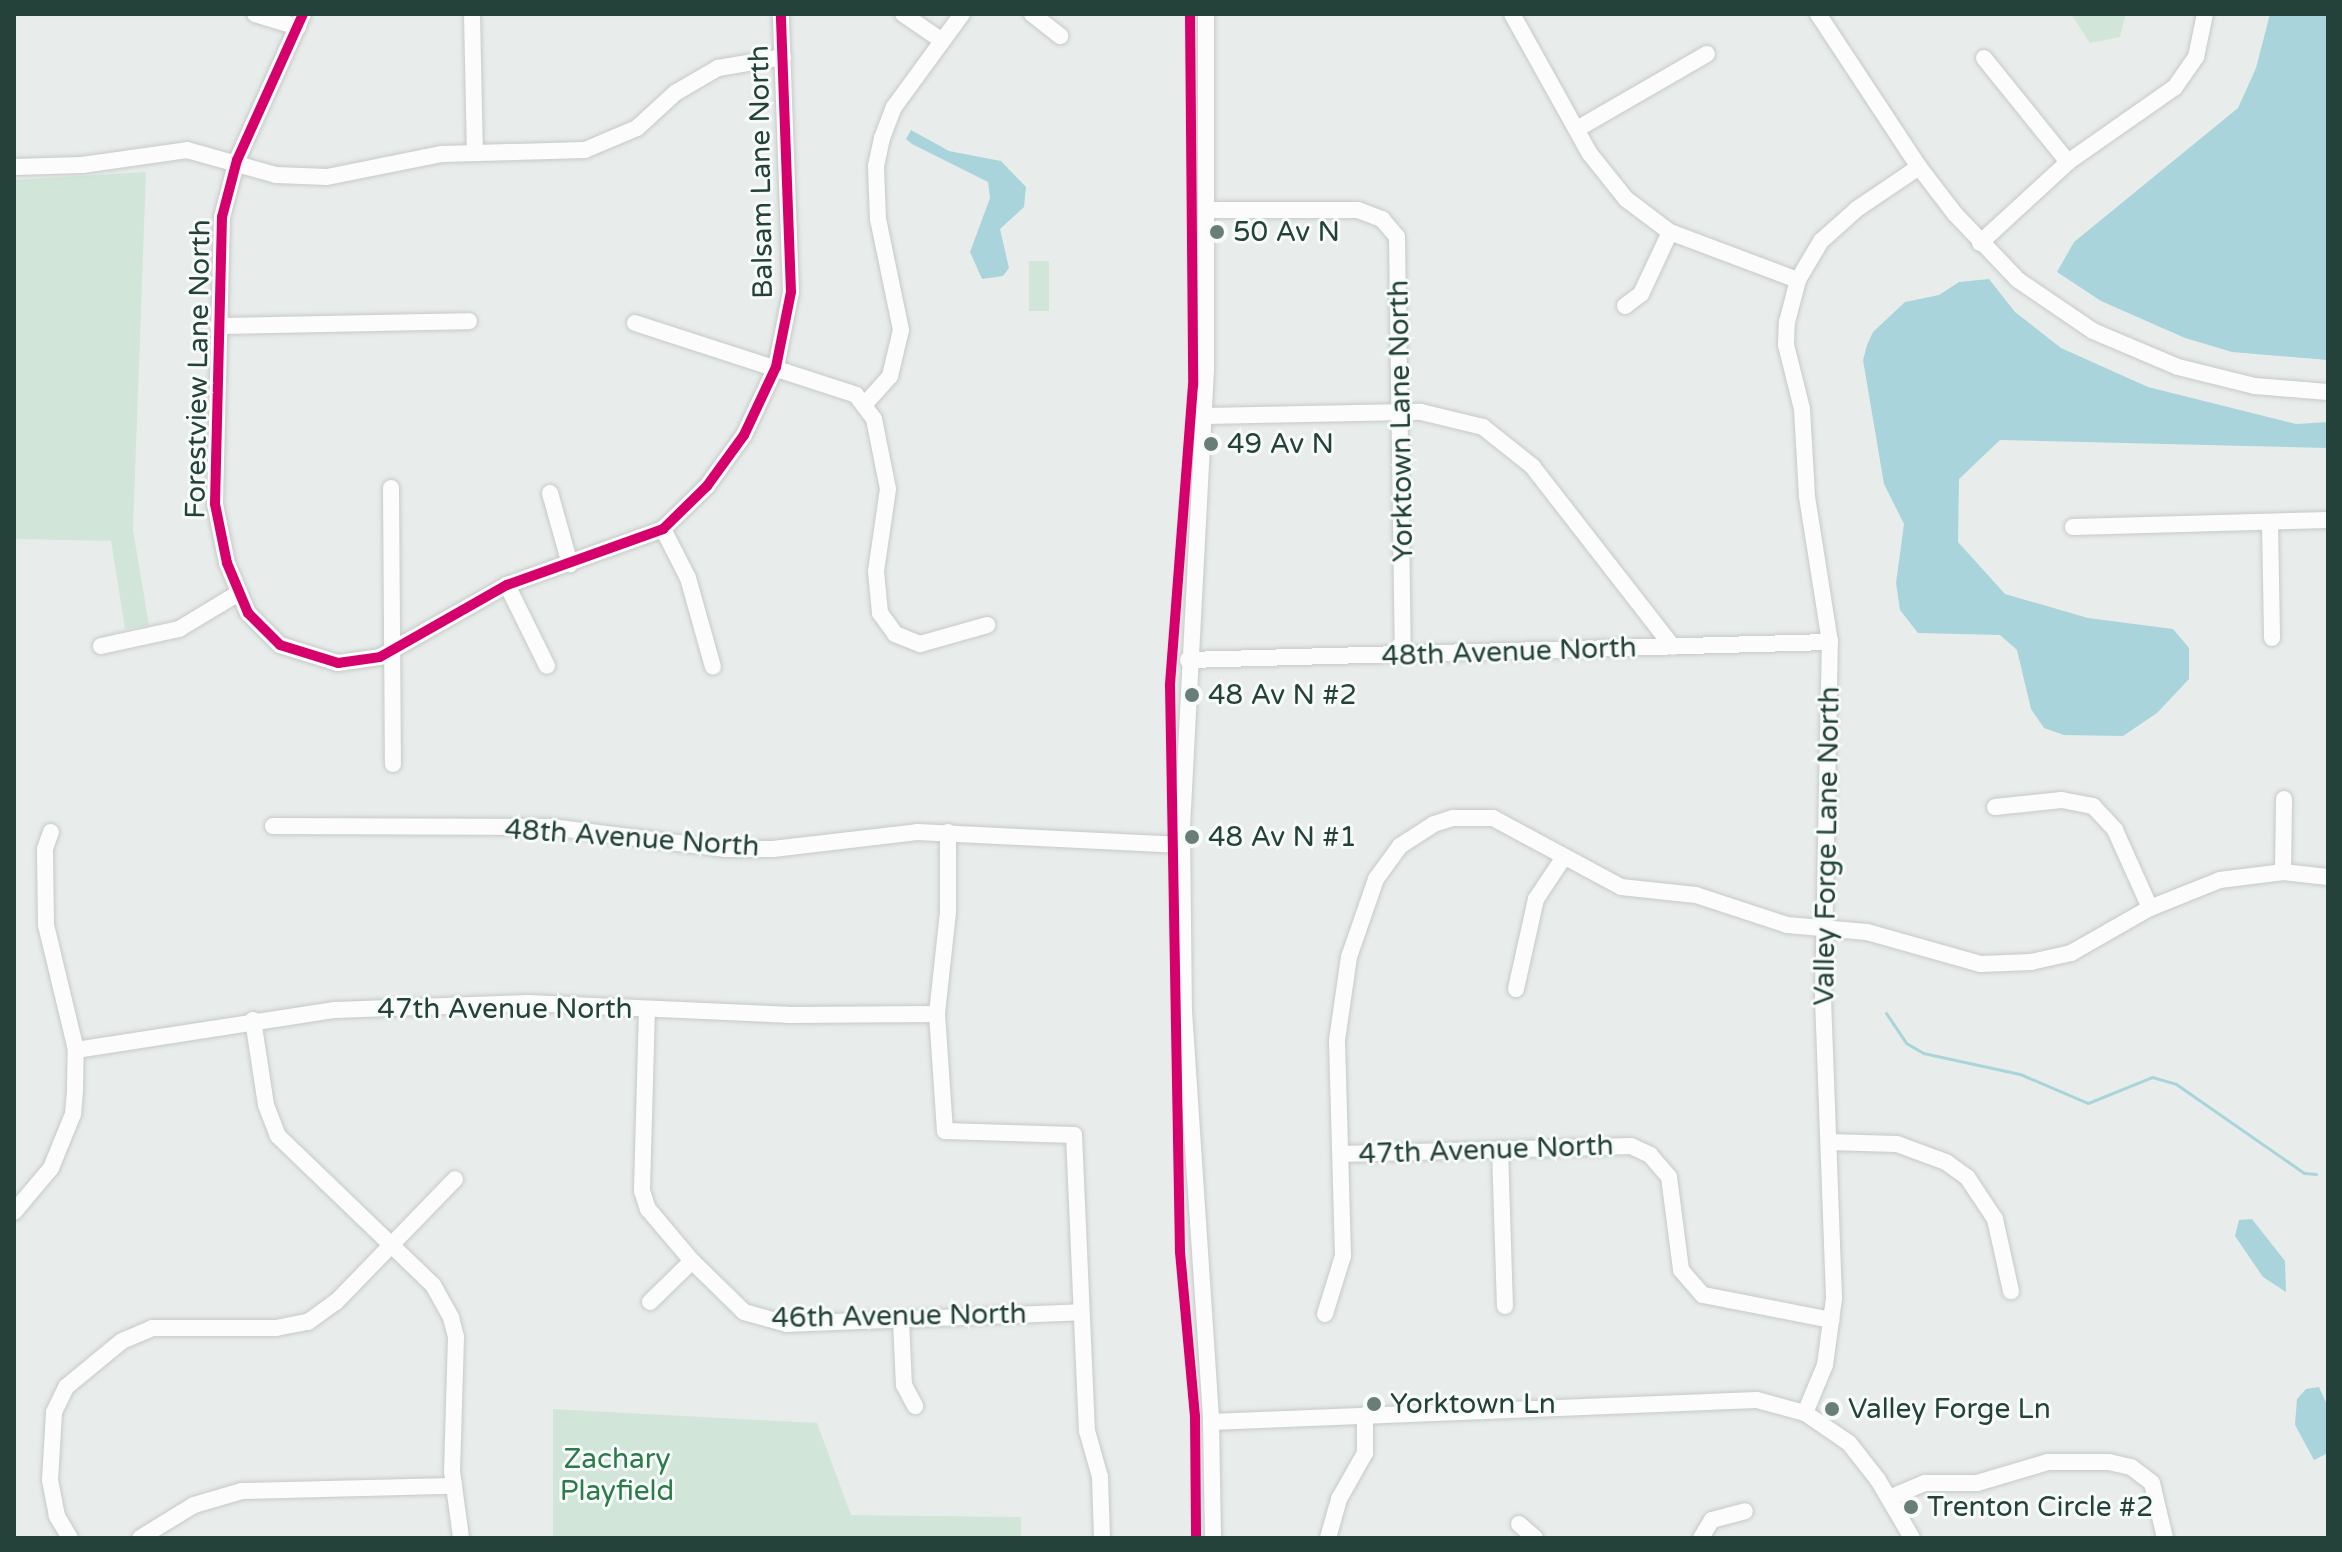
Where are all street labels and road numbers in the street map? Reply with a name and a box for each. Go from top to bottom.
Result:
street label: Balsam Lane North [742,45,780,299]
street label: Forestview Lane North [179,219,217,519]
street label: Yorktown Lane North [1382,280,1420,562]
street label: 48th Avenue North [1381,631,1637,673]
street label: Valley Forge Lane North [1807,686,1847,1006]
street label: 48th Avenue North [504,812,760,864]
street label: 47th Avenue North [377,992,633,1026]
street label: 47th Avenue North [1358,1129,1614,1171]
street label: 46th Avenue North [771,1297,1027,1335]

